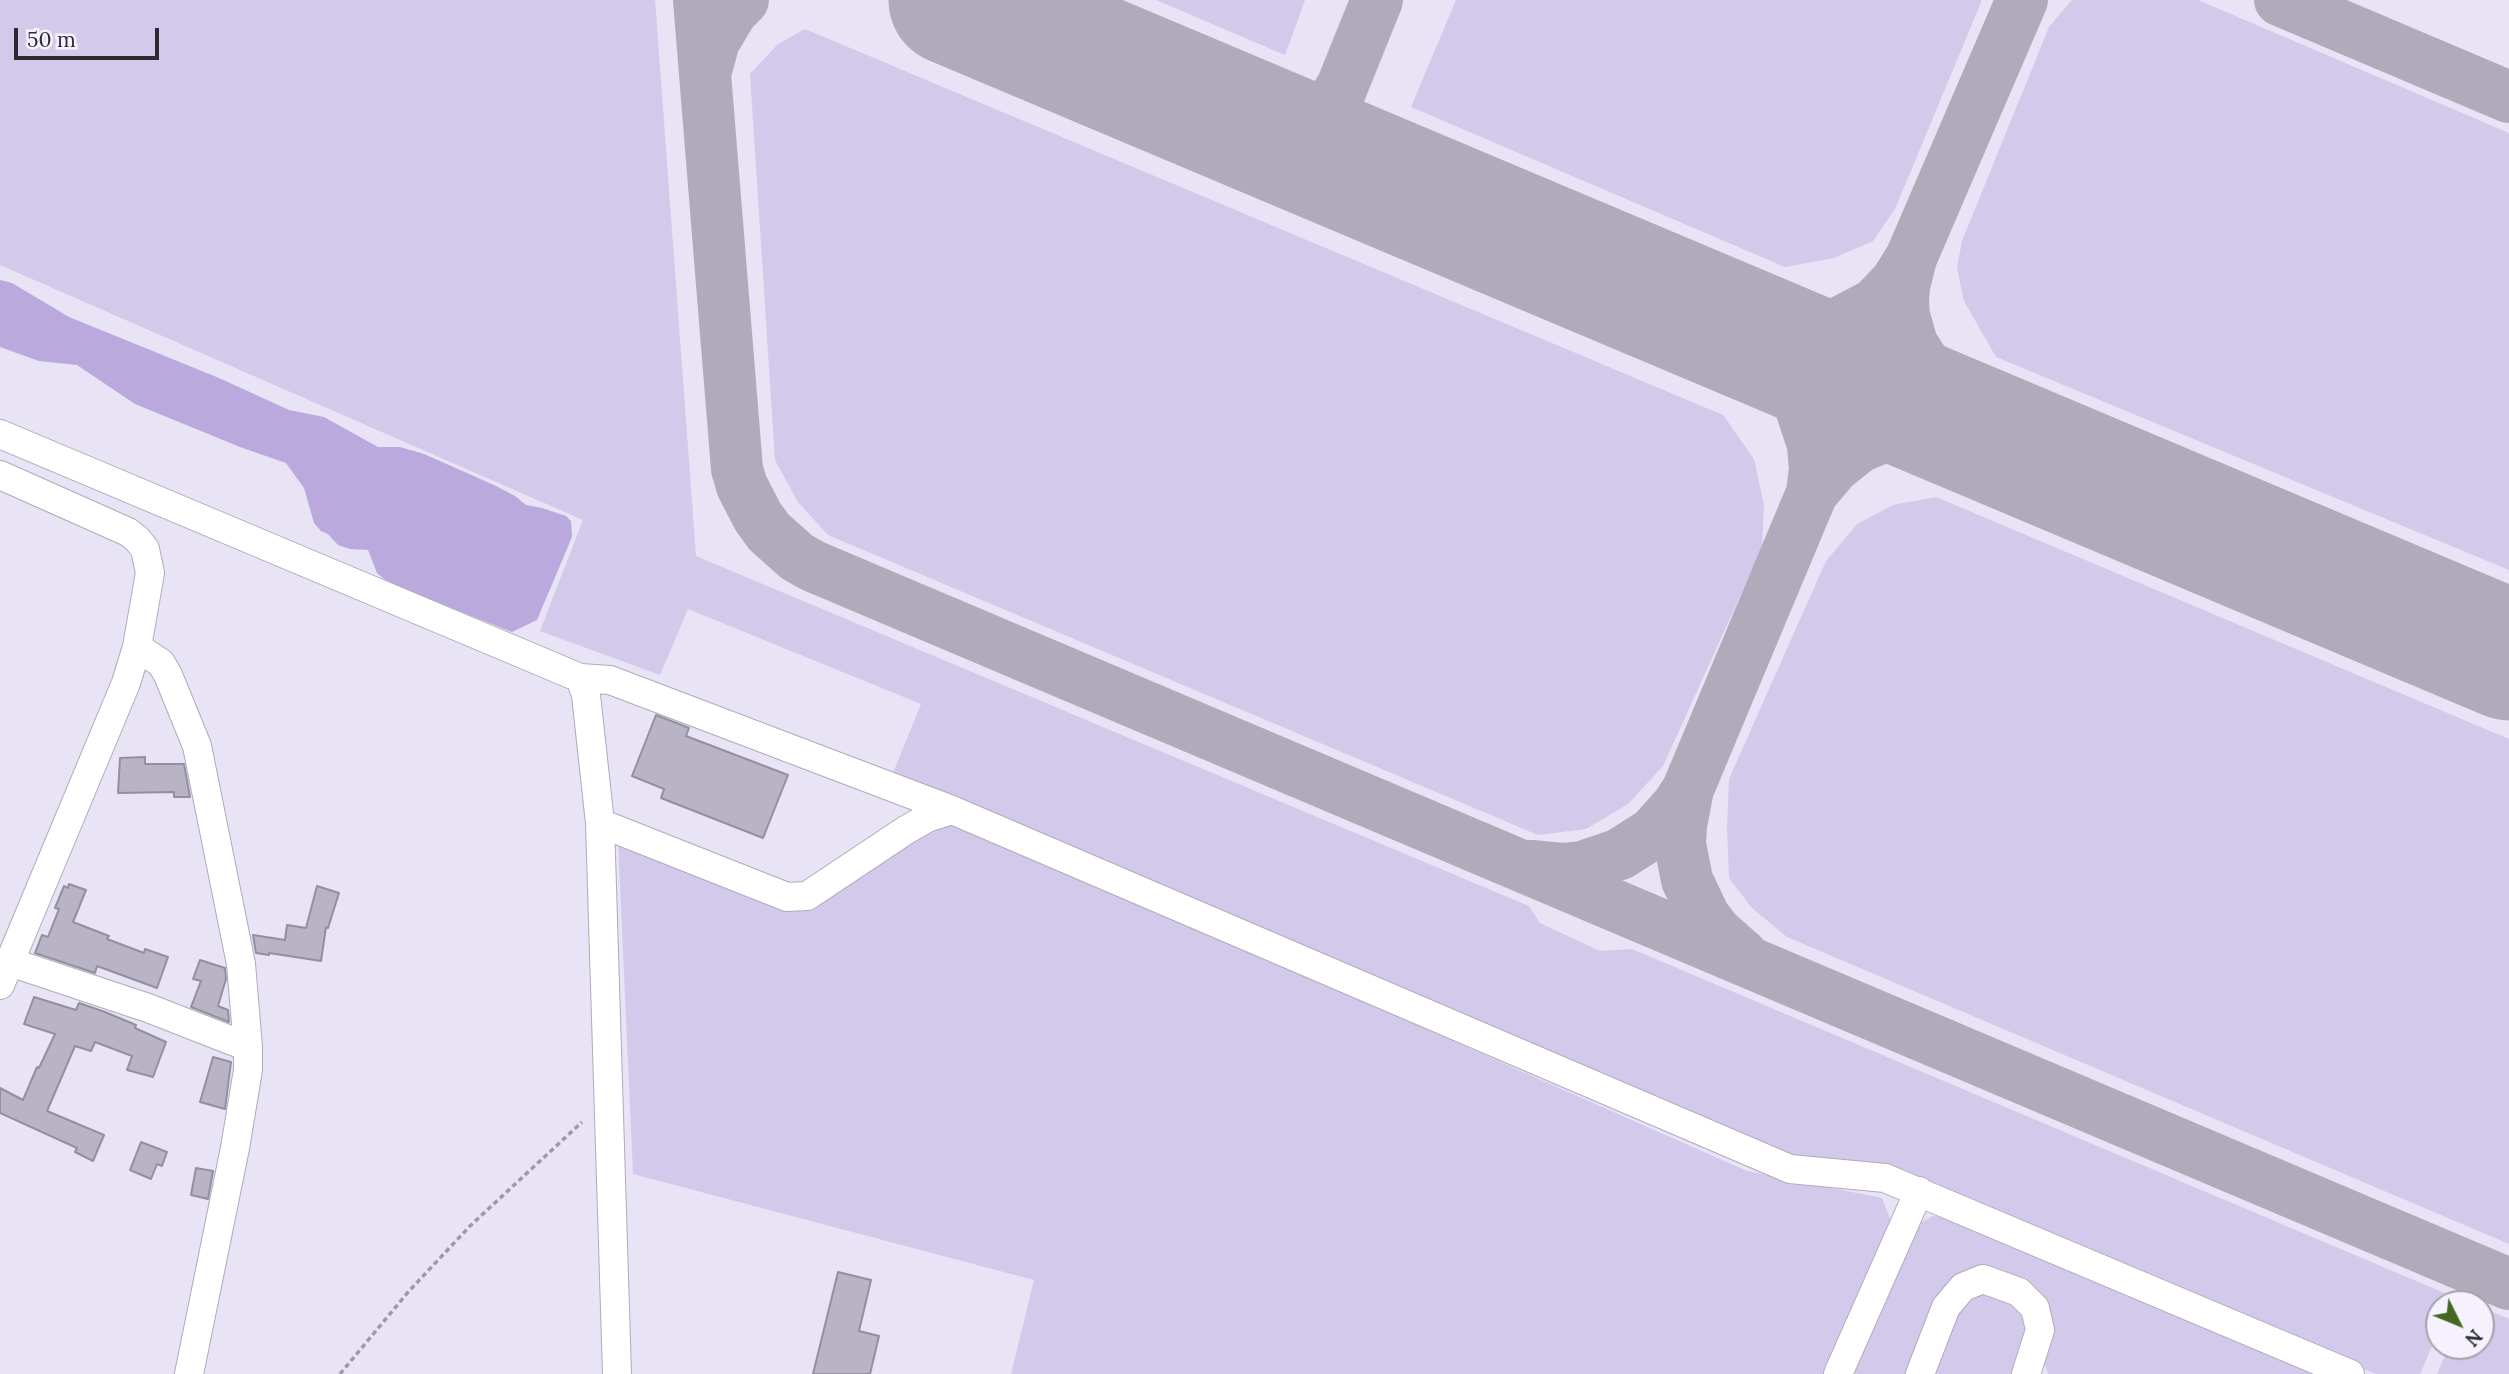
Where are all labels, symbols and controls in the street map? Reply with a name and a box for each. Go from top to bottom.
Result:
scale bar [18,14,163,58]
text: 50 m [27,26,76,53]
north arrow [2425,1290,2495,1360]
text: N [2460,1324,2488,1352]

